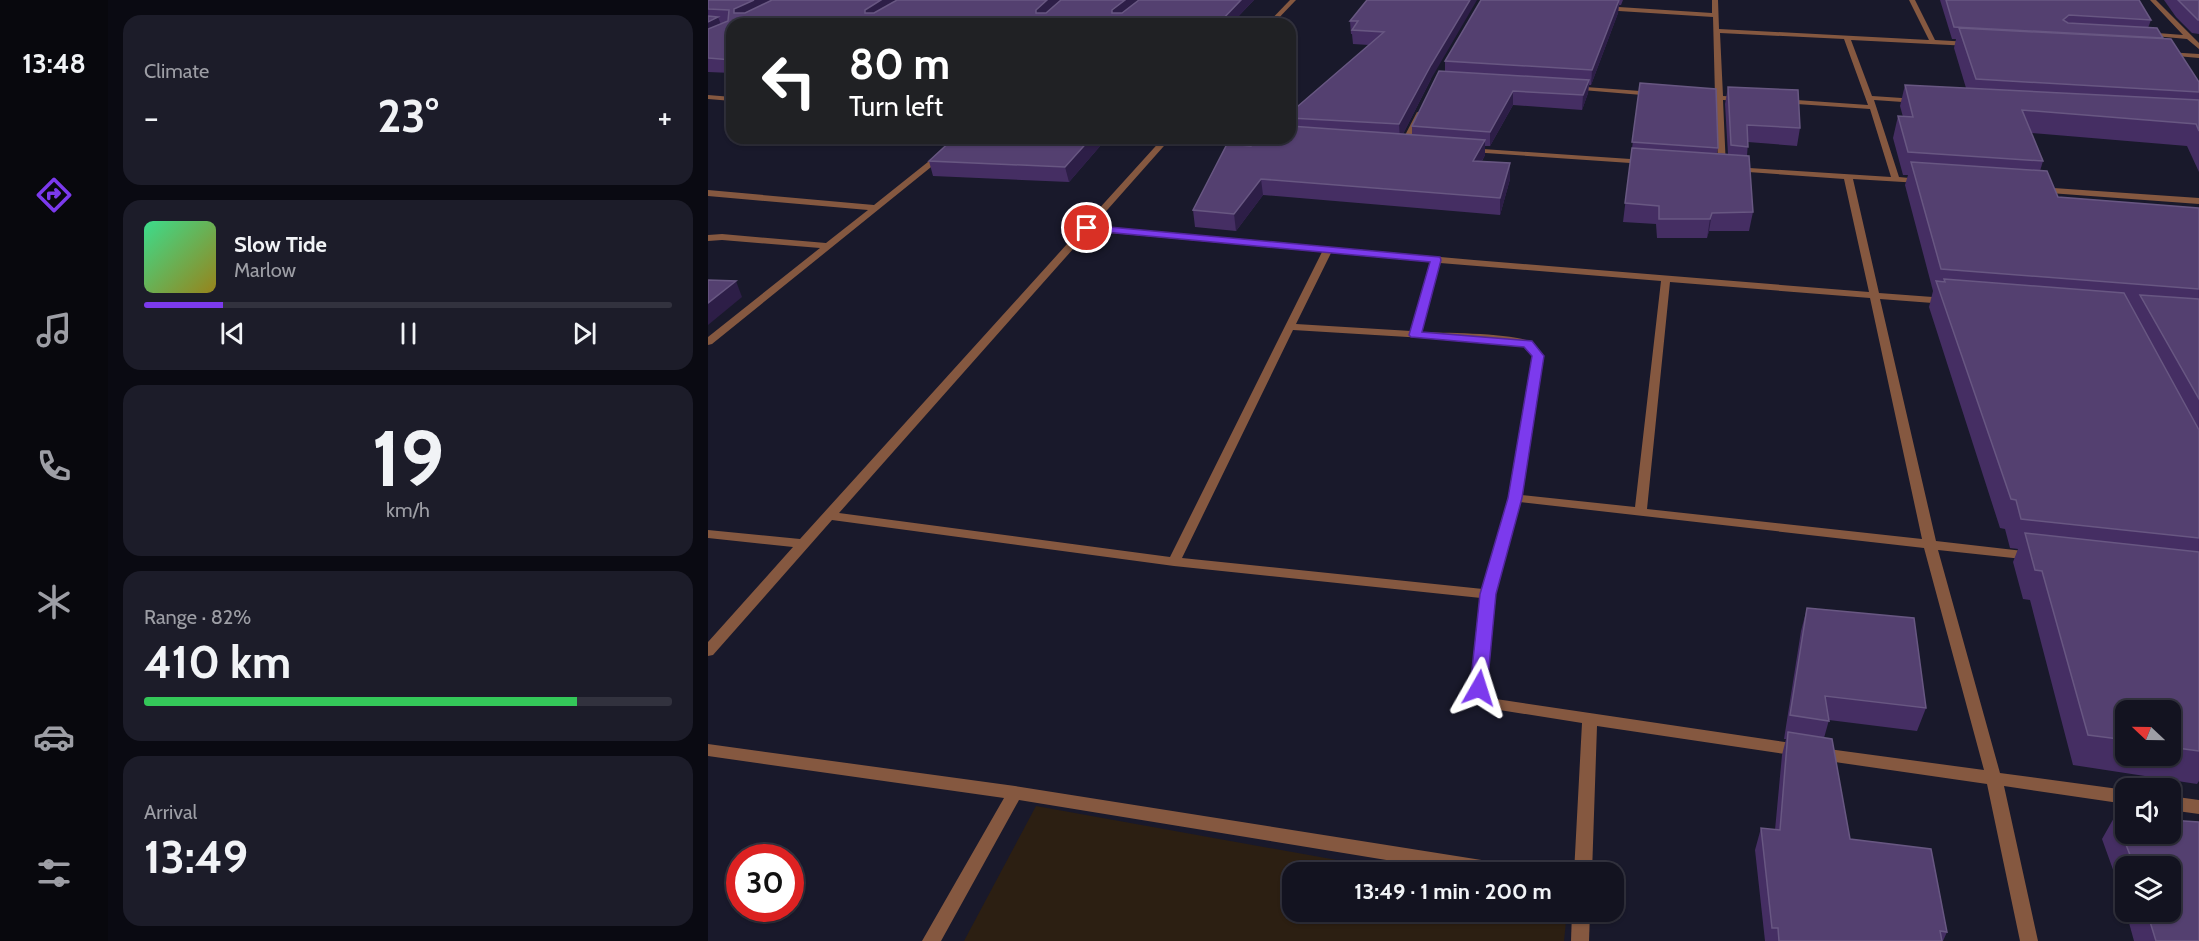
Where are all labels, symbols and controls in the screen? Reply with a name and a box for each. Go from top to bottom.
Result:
text: 80 m [849,38,950,90]
icon: left [750,42,828,120]
text: 13:48 [22,47,86,80]
text: Climate [144,59,209,83]
text: 23° [377,89,439,143]
text: Turn left [849,90,943,123]
text: − [144,97,159,137]
text: + [657,97,672,137]
icon: directions [33,174,75,216]
pin [1061,202,1112,253]
icon: arrive [1070,211,1103,244]
text: Slow Tide [234,231,327,258]
text: Marlow [234,258,296,282]
icon: music [33,309,75,351]
icon: previous [216,317,249,350]
icon: pause [392,317,425,350]
icon: next [568,317,601,350]
text: 19 [372,411,444,506]
icon: phone [33,445,75,487]
text: km/h [386,498,430,522]
icon: climate [33,581,75,623]
text: Range · 82% [144,605,251,629]
text: 410 km [144,635,291,689]
position arrow [1447,656,1511,720]
north arrow [2115,700,2181,766]
map controls [2115,700,2181,922]
icon: car [33,716,75,758]
button: sound [2115,778,2181,844]
text: Arrival [144,800,197,824]
text: 13:49 [144,830,248,884]
speed limit sign: 30 [726,844,804,922]
icon: filters [33,852,75,894]
button: layers [2115,856,2181,922]
text: 13:49 · 1 min · 200 m [1354,878,1552,905]

